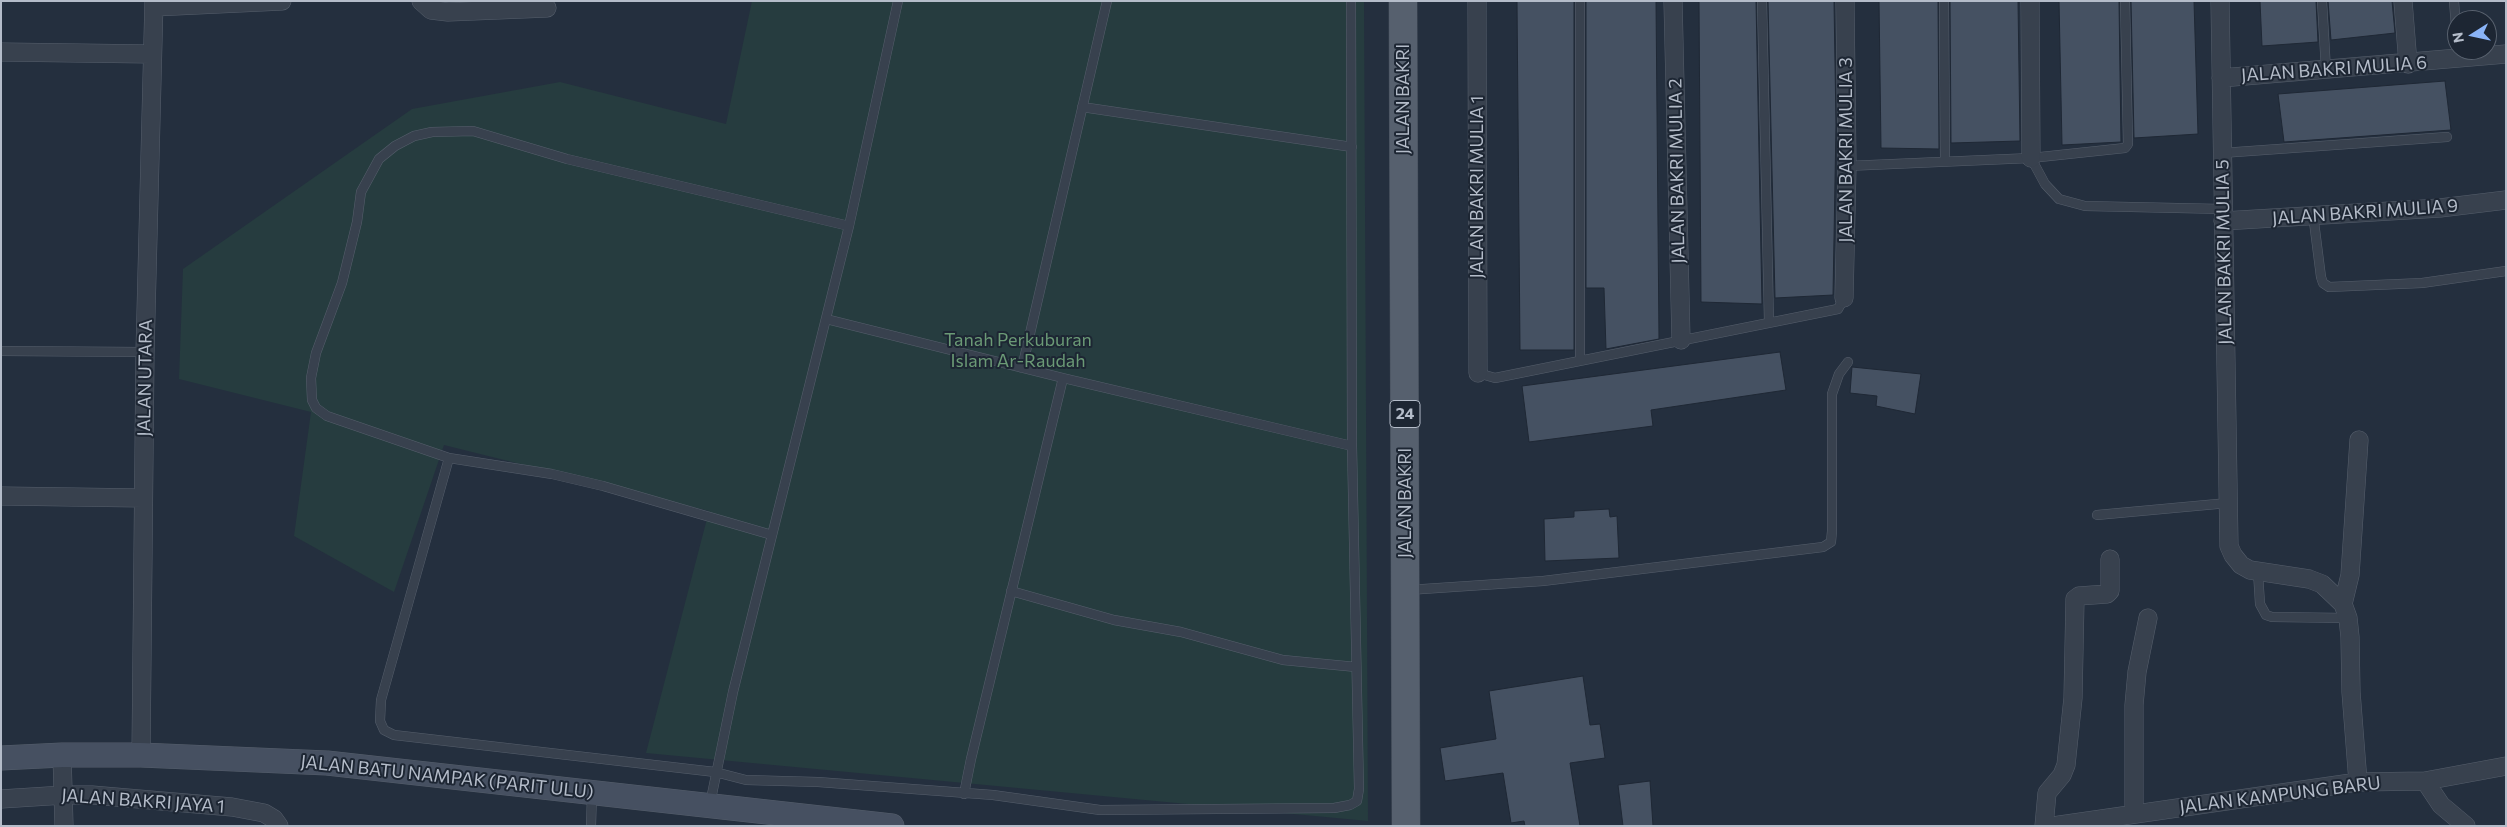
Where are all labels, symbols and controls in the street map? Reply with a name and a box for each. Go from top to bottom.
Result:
north arrow [2447,10,2497,60]
text: N [2448,31,2467,44]
street label: JALAN BAKRI [1392,44,1414,154]
street label: JALAN BAKRI MULIA 6 [2240,52,2428,86]
street label: JALAN BAKRI MULIA 3 [1835,57,1857,243]
street label: JALAN BAKRI MULIA 2 [1665,78,1689,264]
street label: JALAN BAKRI MULIA 1 [1466,95,1488,279]
street label: JALAN BAKRI MULIA 5 [2212,159,2236,345]
street label: JALAN BAKRI MULIA 9 [2271,195,2459,229]
street label: JALAN UTARA [133,319,157,437]
park label: Tanah Perkuburan Islam Ar-Raudah [944,329,1092,372]
road number: 24 [1390,400,1420,428]
street label: JALAN BAKRI [1394,448,1416,558]
street label: JALAN BATU NAMPAK (PARIT ULU) [299,751,595,803]
street label: JALAN KAMPUNG BARU [2178,772,2382,818]
street label: JALAN BAKRI JAYA 1 [61,785,225,817]

